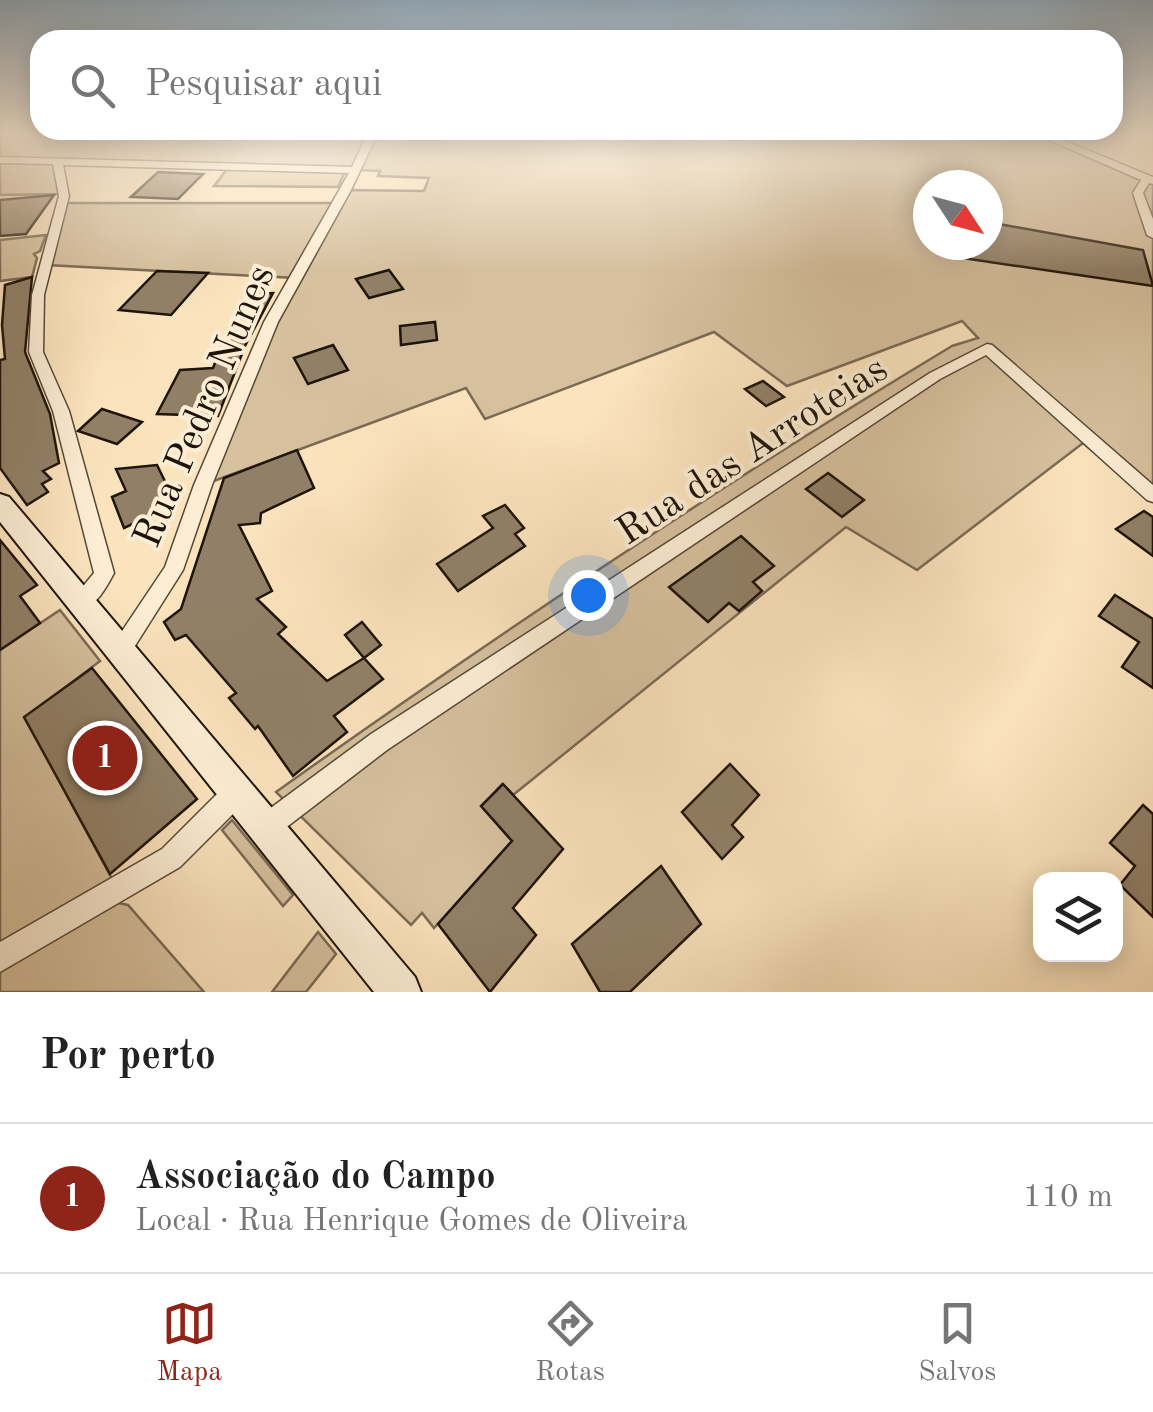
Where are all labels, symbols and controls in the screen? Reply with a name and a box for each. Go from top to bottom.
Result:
search box [30,30,1123,140]
icon: search [65,58,120,113]
text: Pesquisar aqui [145,66,382,104]
north arrow [913,170,1003,260]
street label: Rua Pedro Nunes [129,260,283,554]
street label: Rua das Arroteias [611,350,895,554]
your location [563,570,614,621]
pin: 1 [72,720,138,796]
map controls [1033,872,1123,962]
button: layers [1033,872,1123,962]
text: Por perto [40,1036,216,1078]
text: Associação do Campo [135,1159,496,1197]
text: 1 [63,1182,82,1214]
text: 110 m [1023,1182,1113,1214]
text: Local · Rua Henrique Gomes de Oliveira [135,1206,688,1238]
tab: Mapa [157,1296,222,1391]
tab: Rotas [535,1296,605,1391]
tab: Salvos [918,1296,996,1391]

